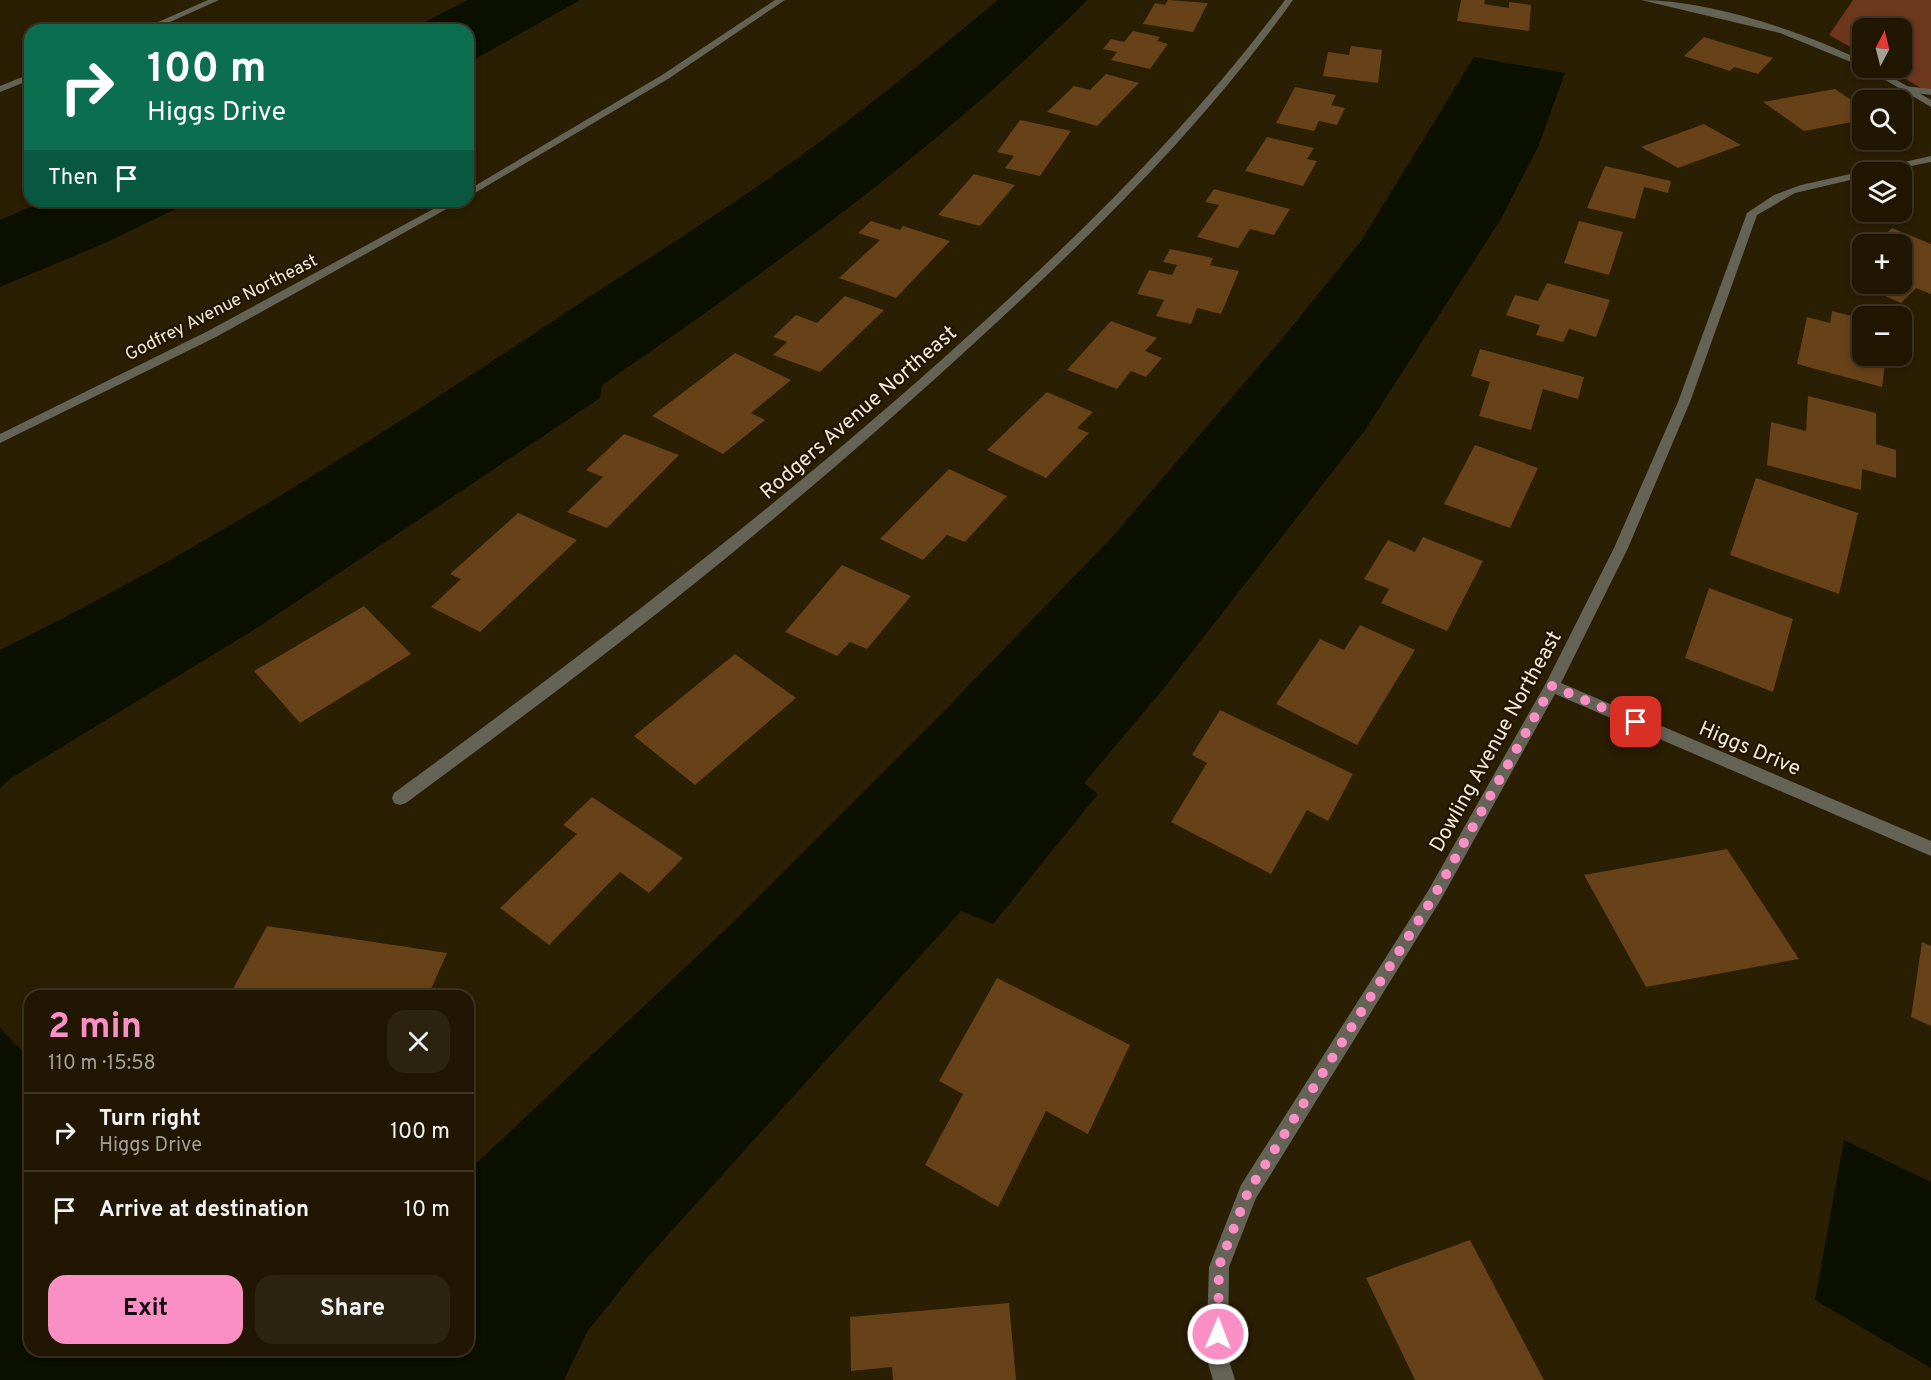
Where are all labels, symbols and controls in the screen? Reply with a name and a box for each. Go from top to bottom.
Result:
north arrow [1852,18,1912,78]
map controls [1852,18,1912,366]
text: 100 m [147,44,266,97]
icon: right [48,48,126,126]
button: search [1852,90,1912,150]
text: Higgs Drive [147,96,286,130]
icon: arrive [110,162,143,195]
button: layers [1852,162,1912,222]
text: Then [48,165,98,192]
button: + [1852,234,1912,294]
street label: Godfrey Avenue Northeast [122,250,322,367]
button: − [1852,306,1912,366]
street label: Rodgers Avenue Northeast [755,320,963,506]
street label: Dowling Avenue Northeast [1424,626,1569,857]
pin [1610,696,1661,747]
icon: arrive [1619,705,1652,738]
street label: Higgs Drive [1694,716,1804,783]
text: 2 min [48,1005,142,1051]
button: close [387,1010,450,1073]
text: 110 m · 15:58 [48,1051,156,1077]
text: Turn right [99,1106,201,1133]
icon: right [48,1116,81,1149]
text: 100 m [390,1119,450,1146]
text: Higgs Drive [99,1133,202,1159]
icon: arrive [48,1194,81,1227]
text: Arrive at destination [99,1197,309,1224]
text: 10 m [404,1197,450,1224]
button: Exit [48,1275,243,1344]
button: Share [255,1275,450,1344]
position arrow [1186,1302,1250,1366]

